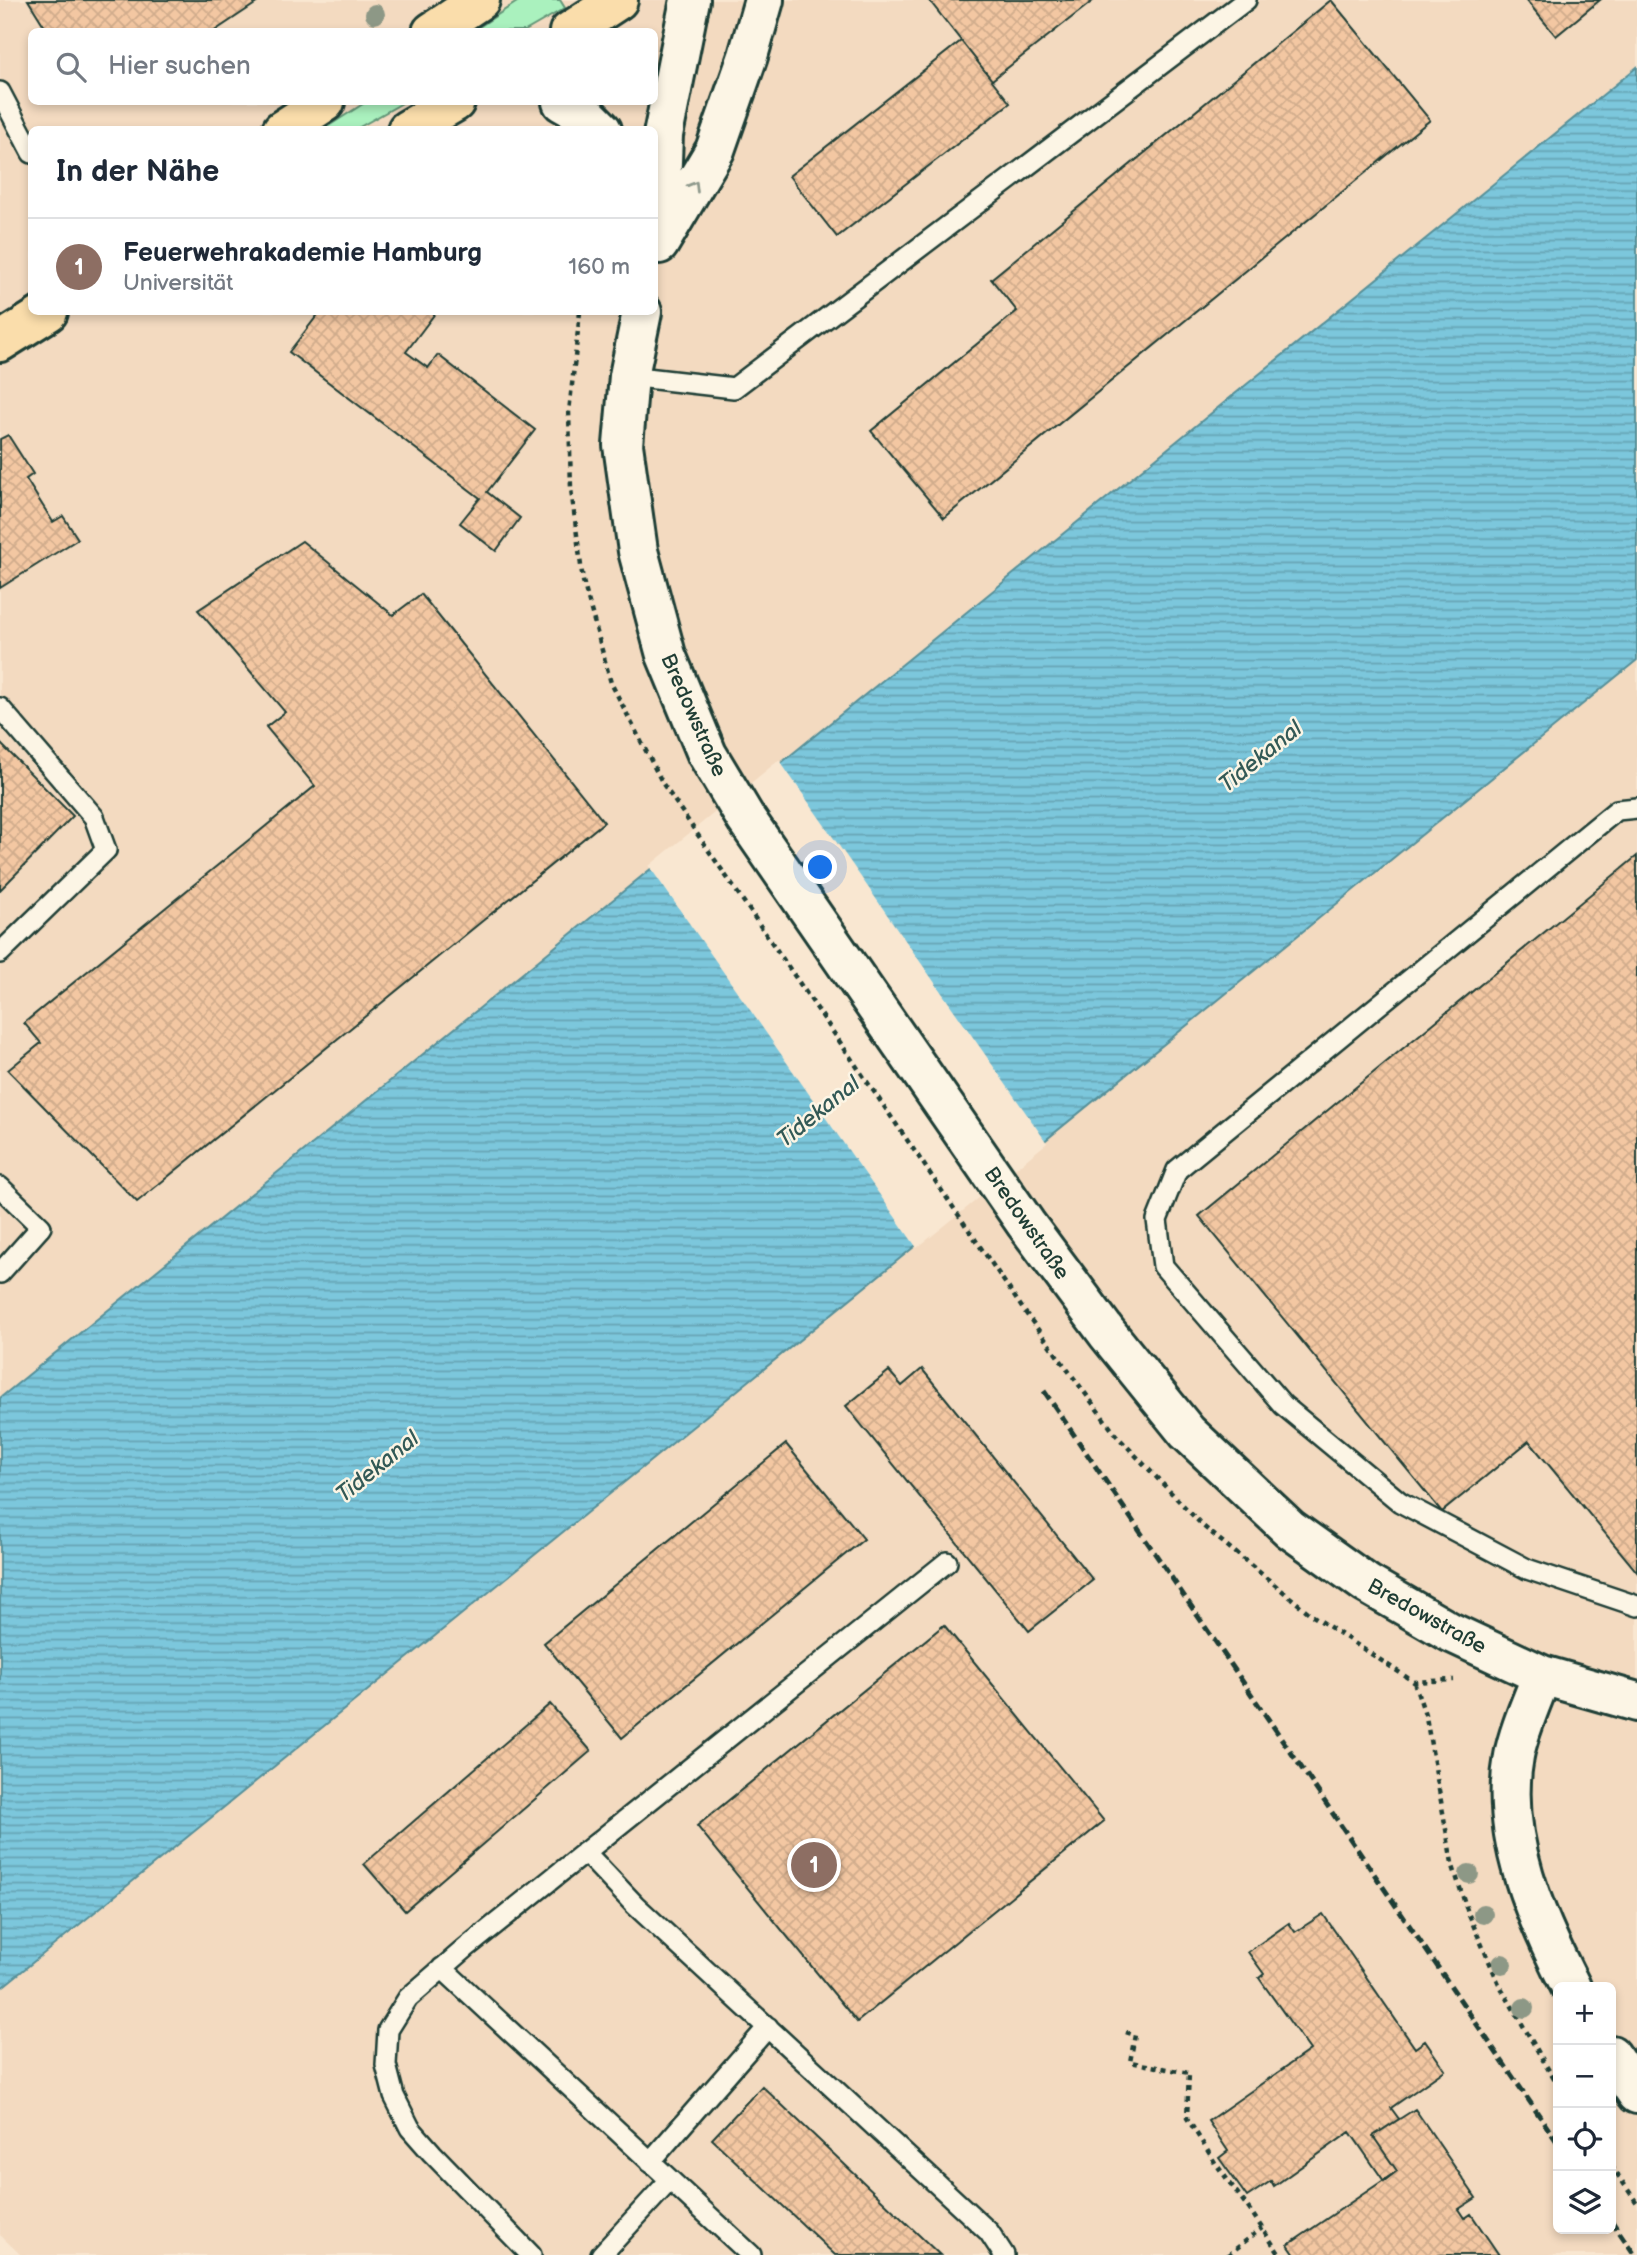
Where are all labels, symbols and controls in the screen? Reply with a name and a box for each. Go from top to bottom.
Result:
search box [28,28,658,105]
icon: search [52,48,90,86]
text: Hier suchen [108,51,251,82]
text: In der Nähe [56,154,219,190]
one-way arrow [685,180,698,193]
text: Feuerwehrakademie Hamburg [123,238,482,269]
text: 1 [74,253,84,281]
text: 160 m [568,253,630,281]
text: Universität [123,269,233,297]
street label: Bredowstraße [655,650,732,781]
water label: Tidekanal [1213,714,1308,799]
your location [803,850,837,884]
water label: Tidekanal [771,1069,866,1154]
street label: Bredowstraße [978,1162,1075,1285]
water label: Tidekanal [330,1424,425,1509]
street label: Bredowstraße [1363,1574,1491,1659]
pin: 1 [791,1839,837,1891]
map controls [1553,1982,1616,2234]
button: + [1553,1982,1616,2045]
button: − [1553,2045,1616,2108]
button: locate [1553,2108,1616,2171]
button: layers [1553,2171,1616,2234]

